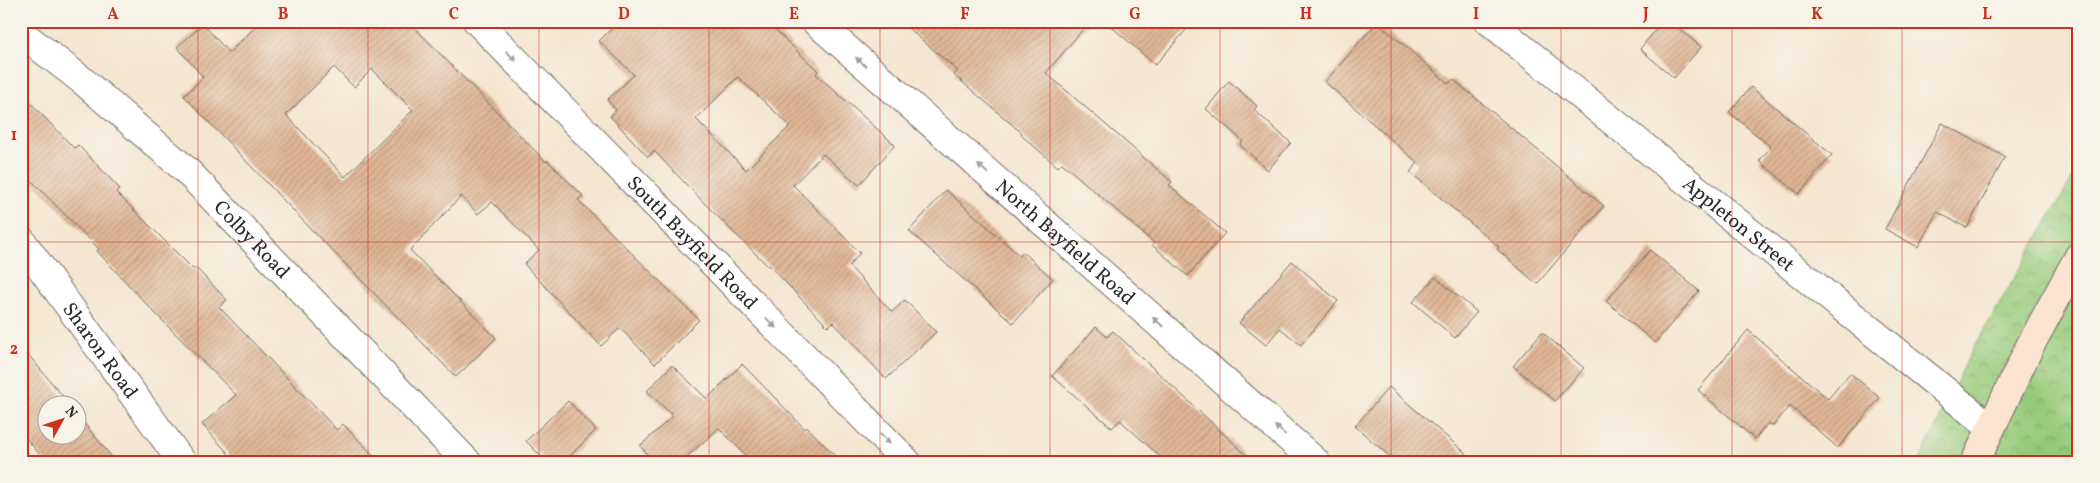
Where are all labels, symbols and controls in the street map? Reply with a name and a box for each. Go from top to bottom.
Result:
text: A [107,4,119,26]
text: B [278,4,289,26]
text: C [449,4,459,26]
text: D [618,4,630,26]
text: E [789,4,799,26]
text: F [960,4,970,26]
text: G [1129,4,1141,26]
text: H [1300,4,1312,26]
text: I [1473,4,1479,26]
text: J [1642,4,1649,26]
text: K [1811,4,1823,26]
text: L [1982,4,1992,26]
one-way arrow [505,50,517,62]
one-way arrow [855,56,868,67]
text: 1 [11,125,17,147]
one-way arrow [977,163,990,174]
street label: South Bayfield Road [619,170,763,317]
street label: Appleton Street [1676,171,1800,279]
street label: North Bayfield Road [988,174,1140,312]
street label: Colby Road [206,195,295,286]
street label: Sharon Road [55,297,144,405]
one-way arrow [1152,316,1164,328]
one-way arrow [765,317,777,329]
text: 2 [10,339,18,361]
north arrow [38,396,88,446]
text: N [60,403,81,423]
one-way arrow [1273,424,1286,435]
one-way arrow [879,433,891,445]

